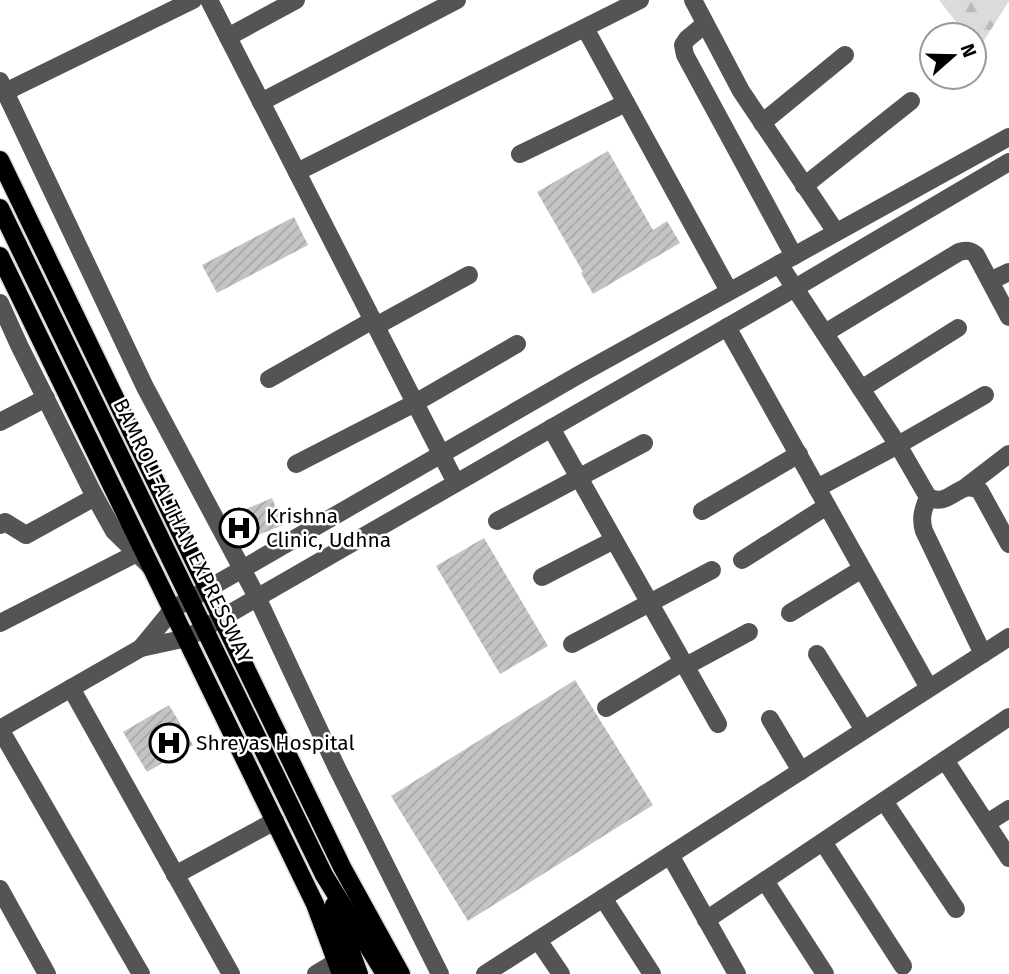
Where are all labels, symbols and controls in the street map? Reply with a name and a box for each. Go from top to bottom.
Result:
north arrow [918,21,988,91]
text: N [956,40,981,60]
street label: BAMROLI-ALTHAN EXPRESSWAY [107,394,259,668]
place label: Krishna Clinic, Udhna [266,503,391,553]
hospital icon: Krishna Clinic, Udhna [218,507,260,549]
hospital icon: Shreyas Hospital [148,722,190,764]
place label: Shreyas Hospital [196,730,355,756]

